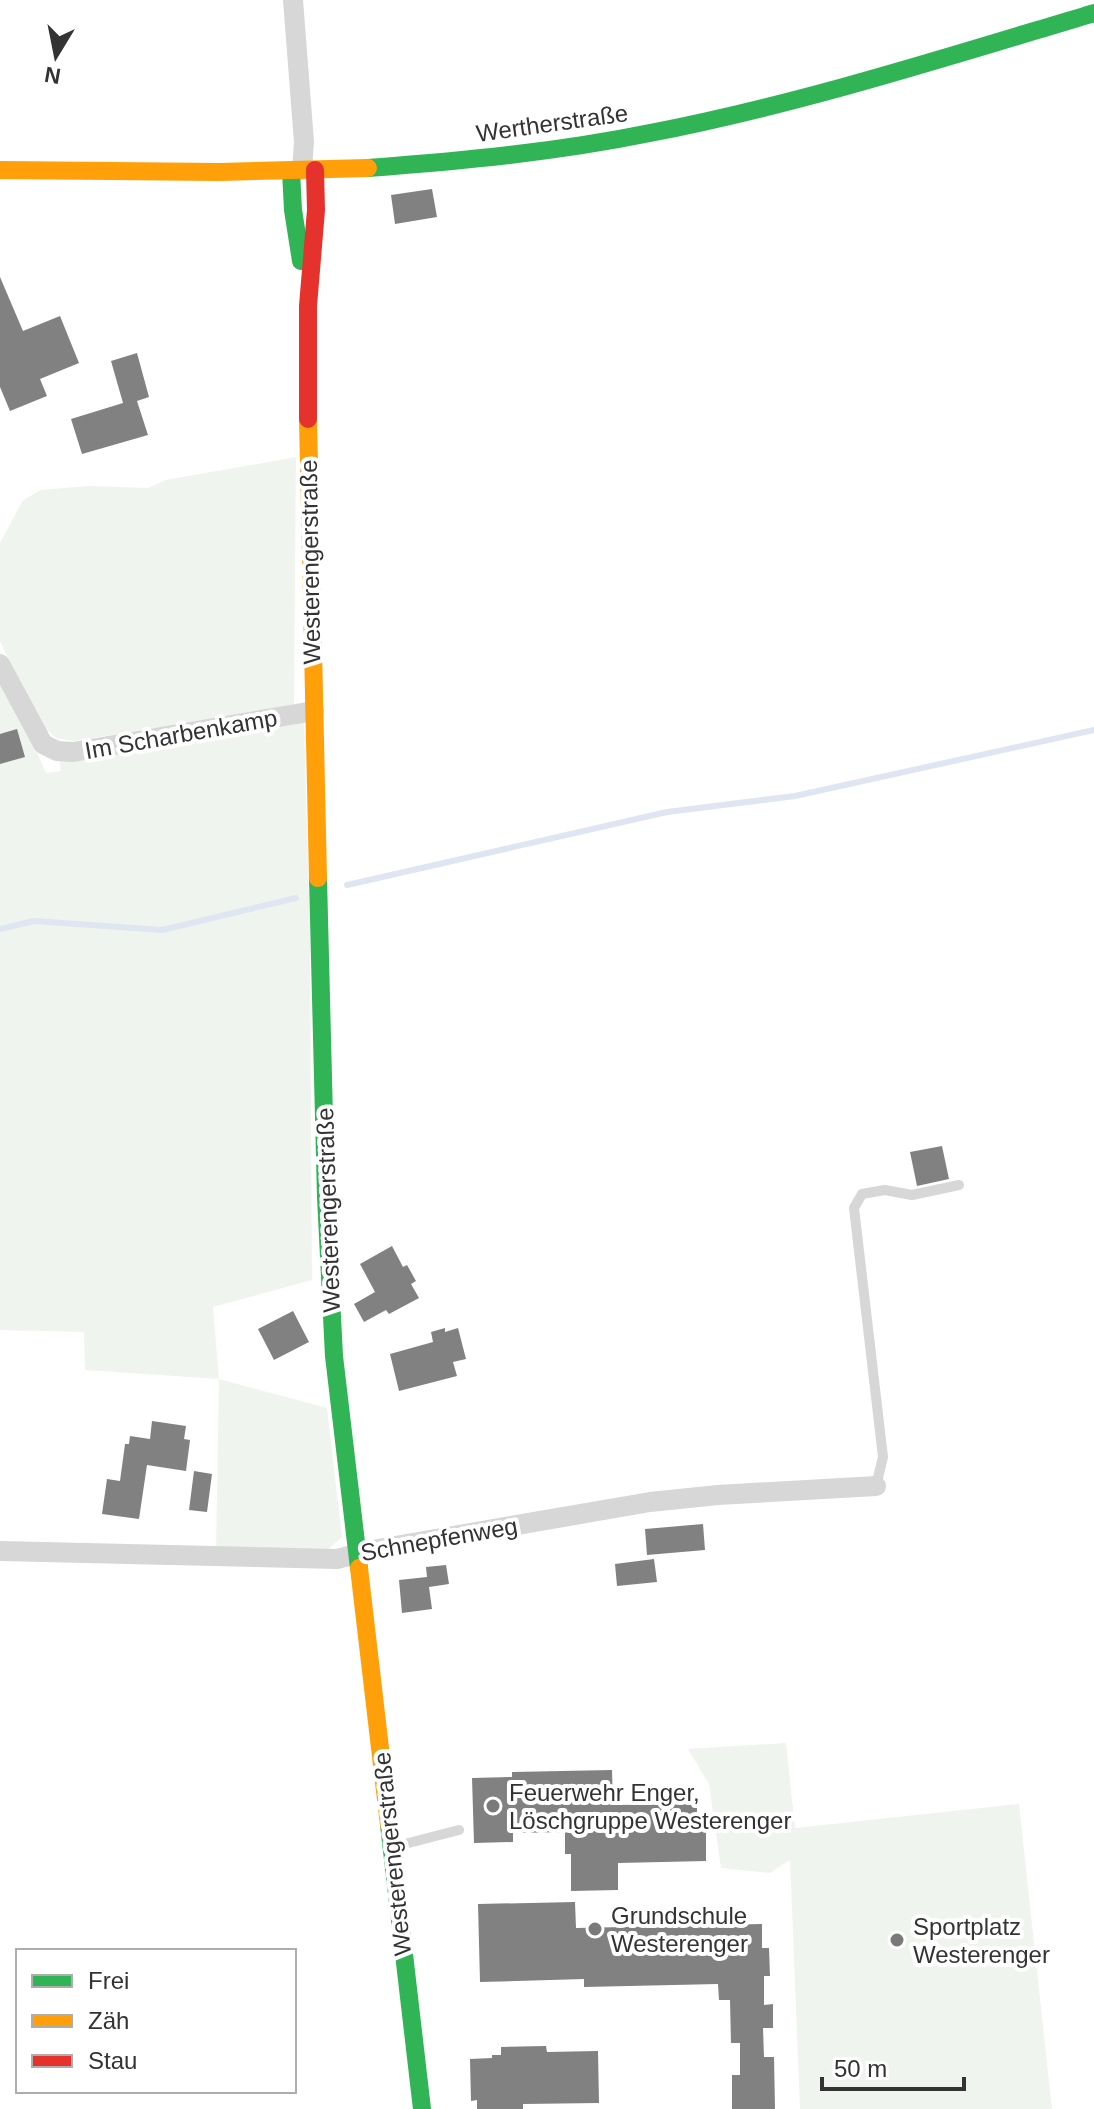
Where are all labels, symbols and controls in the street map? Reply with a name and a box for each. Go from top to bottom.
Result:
north arrow [16,16,96,96]
text: N [43,62,63,89]
street label: Wertherstraße [474,99,630,147]
street label: Westerengerstraße [295,459,325,665]
street label: Im Scharbenkamp [83,704,279,764]
street label: Westerengerstraße [311,1107,345,1313]
street label: Schnepfenweg [358,1512,520,1566]
street label: Westerengerstraße [368,1751,416,1957]
place label: Feuerwehr Enger, Löschgruppe Westerenger [509,1779,791,1834]
marker: Feuerwehr Enger, Löschgruppe Westerenger [484,1797,502,1815]
place label: Grundschule Westerenger [611,1902,748,1957]
place label: Sportplatz Westerenger [913,1913,1050,1968]
marker: Grundschule Westerenger [586,1920,604,1938]
marker: Sportplatz Westerenger [888,1931,906,1949]
legend [16,1949,296,2093]
text: Frei [88,1967,129,1994]
text: Zäh [88,2007,129,2034]
scale bar [822,2041,964,2091]
text: Stau [88,2047,137,2074]
text: 50 m [834,2055,887,2082]

